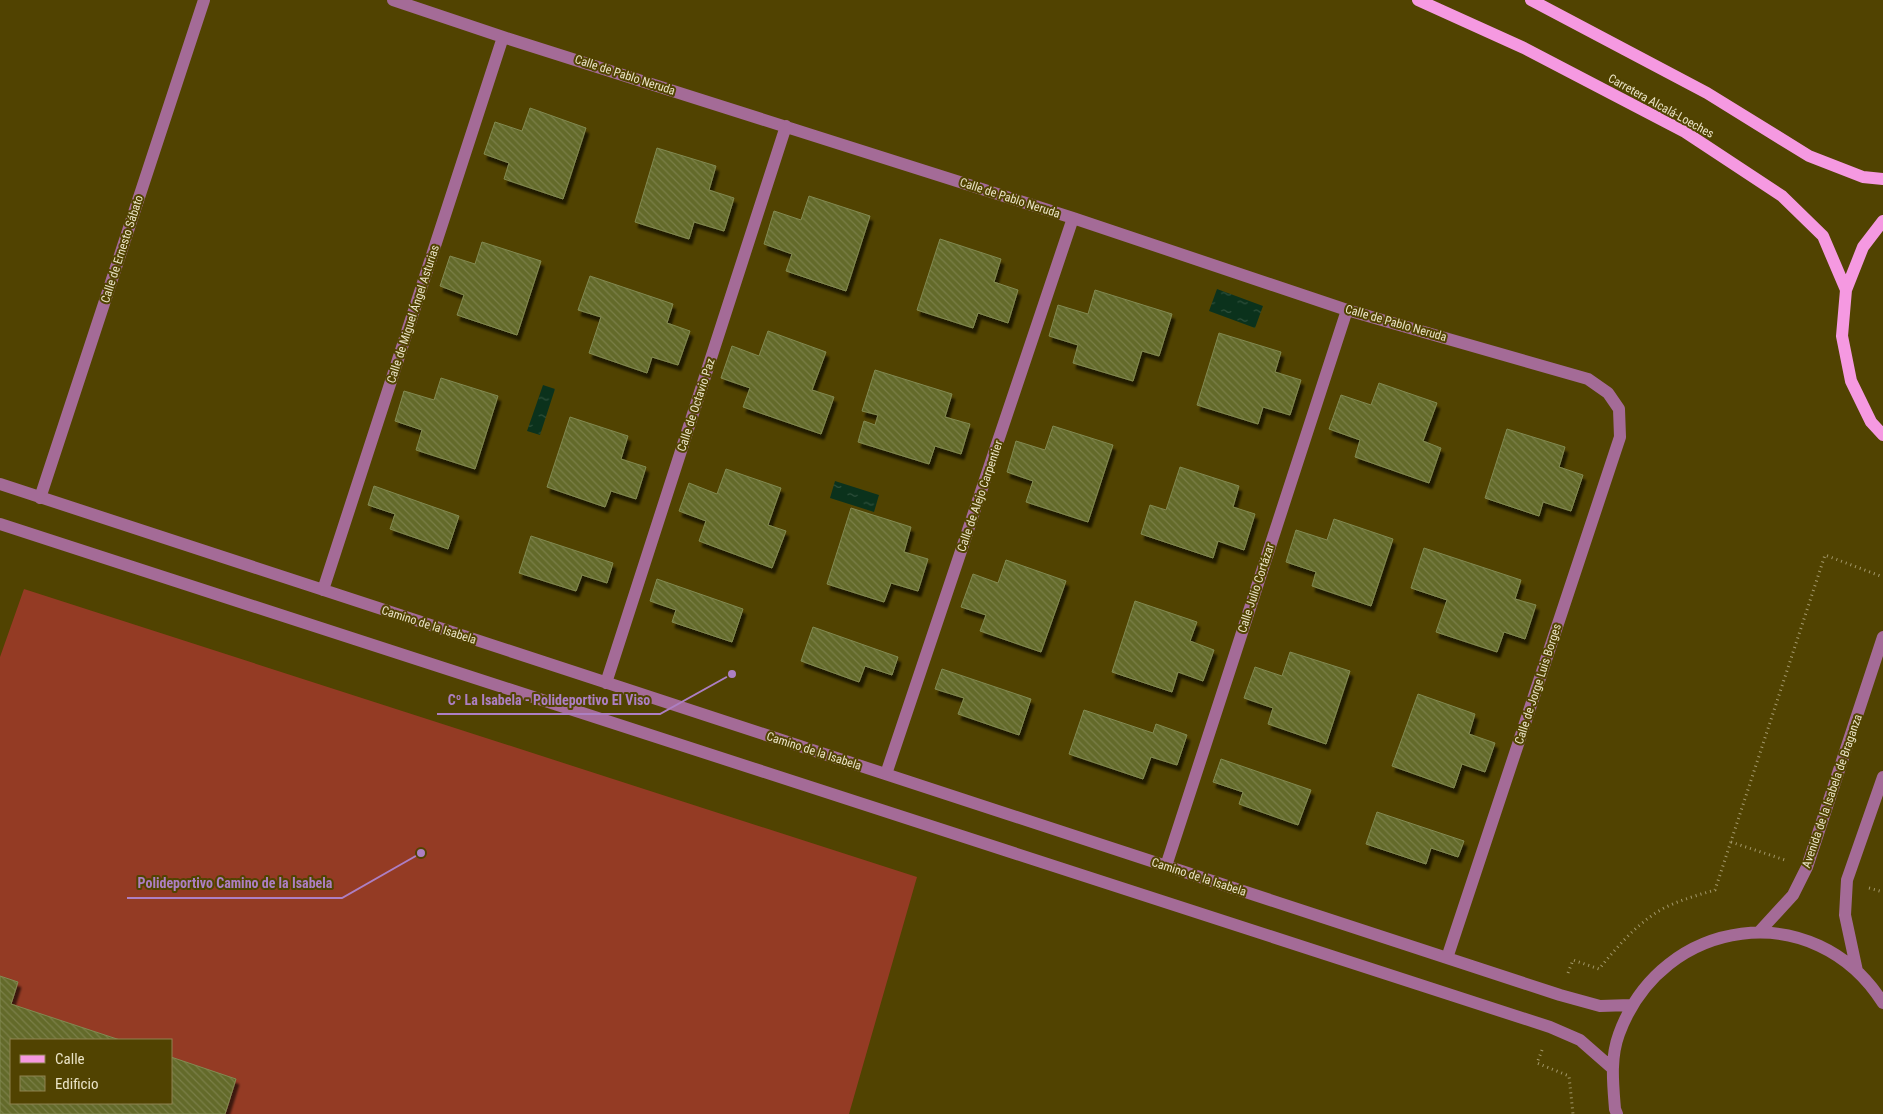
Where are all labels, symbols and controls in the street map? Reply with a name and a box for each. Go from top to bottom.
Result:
street label: Calle de Pablo Neruda [573,52,677,98]
street label: Carretera Alcalá-Loeches [1606,71,1716,141]
street label: Calle de Pablo Neruda [958,175,1062,221]
street label: Calle de Ernesto Sábato [98,193,146,305]
street label: Calle de Miguel Ángel Asturias [383,243,442,385]
street label: Calle de Pablo Neruda [1344,302,1449,344]
street label: Calle de Octavio Paz [674,357,718,453]
street label: Calle de Alejo Carpentier [954,438,1006,553]
street label: Calle Julio Cortázar [1235,541,1277,634]
street label: Camino de la Isabela [380,603,478,647]
street label: Calle de Jorge Luis Borges [1512,622,1564,746]
callout: Cº La Isabela - Polideportivo El Viso [437,685,660,714]
text: Cº La Isabela - Polideportivo El Viso [448,692,650,708]
street label: Avenida de la Isabela de Braganza [1799,712,1865,870]
street label: Camino de la Isabela [765,729,863,773]
street label: Camino de la Isabela [1150,855,1248,899]
callout: Polideportivo Camino de la Isabela [127,869,342,898]
text: Polideportivo Camino de la Isabela [138,875,333,891]
legend [10,1039,172,1104]
text: Calle [55,1050,85,1068]
text: Edificio [55,1075,98,1093]

